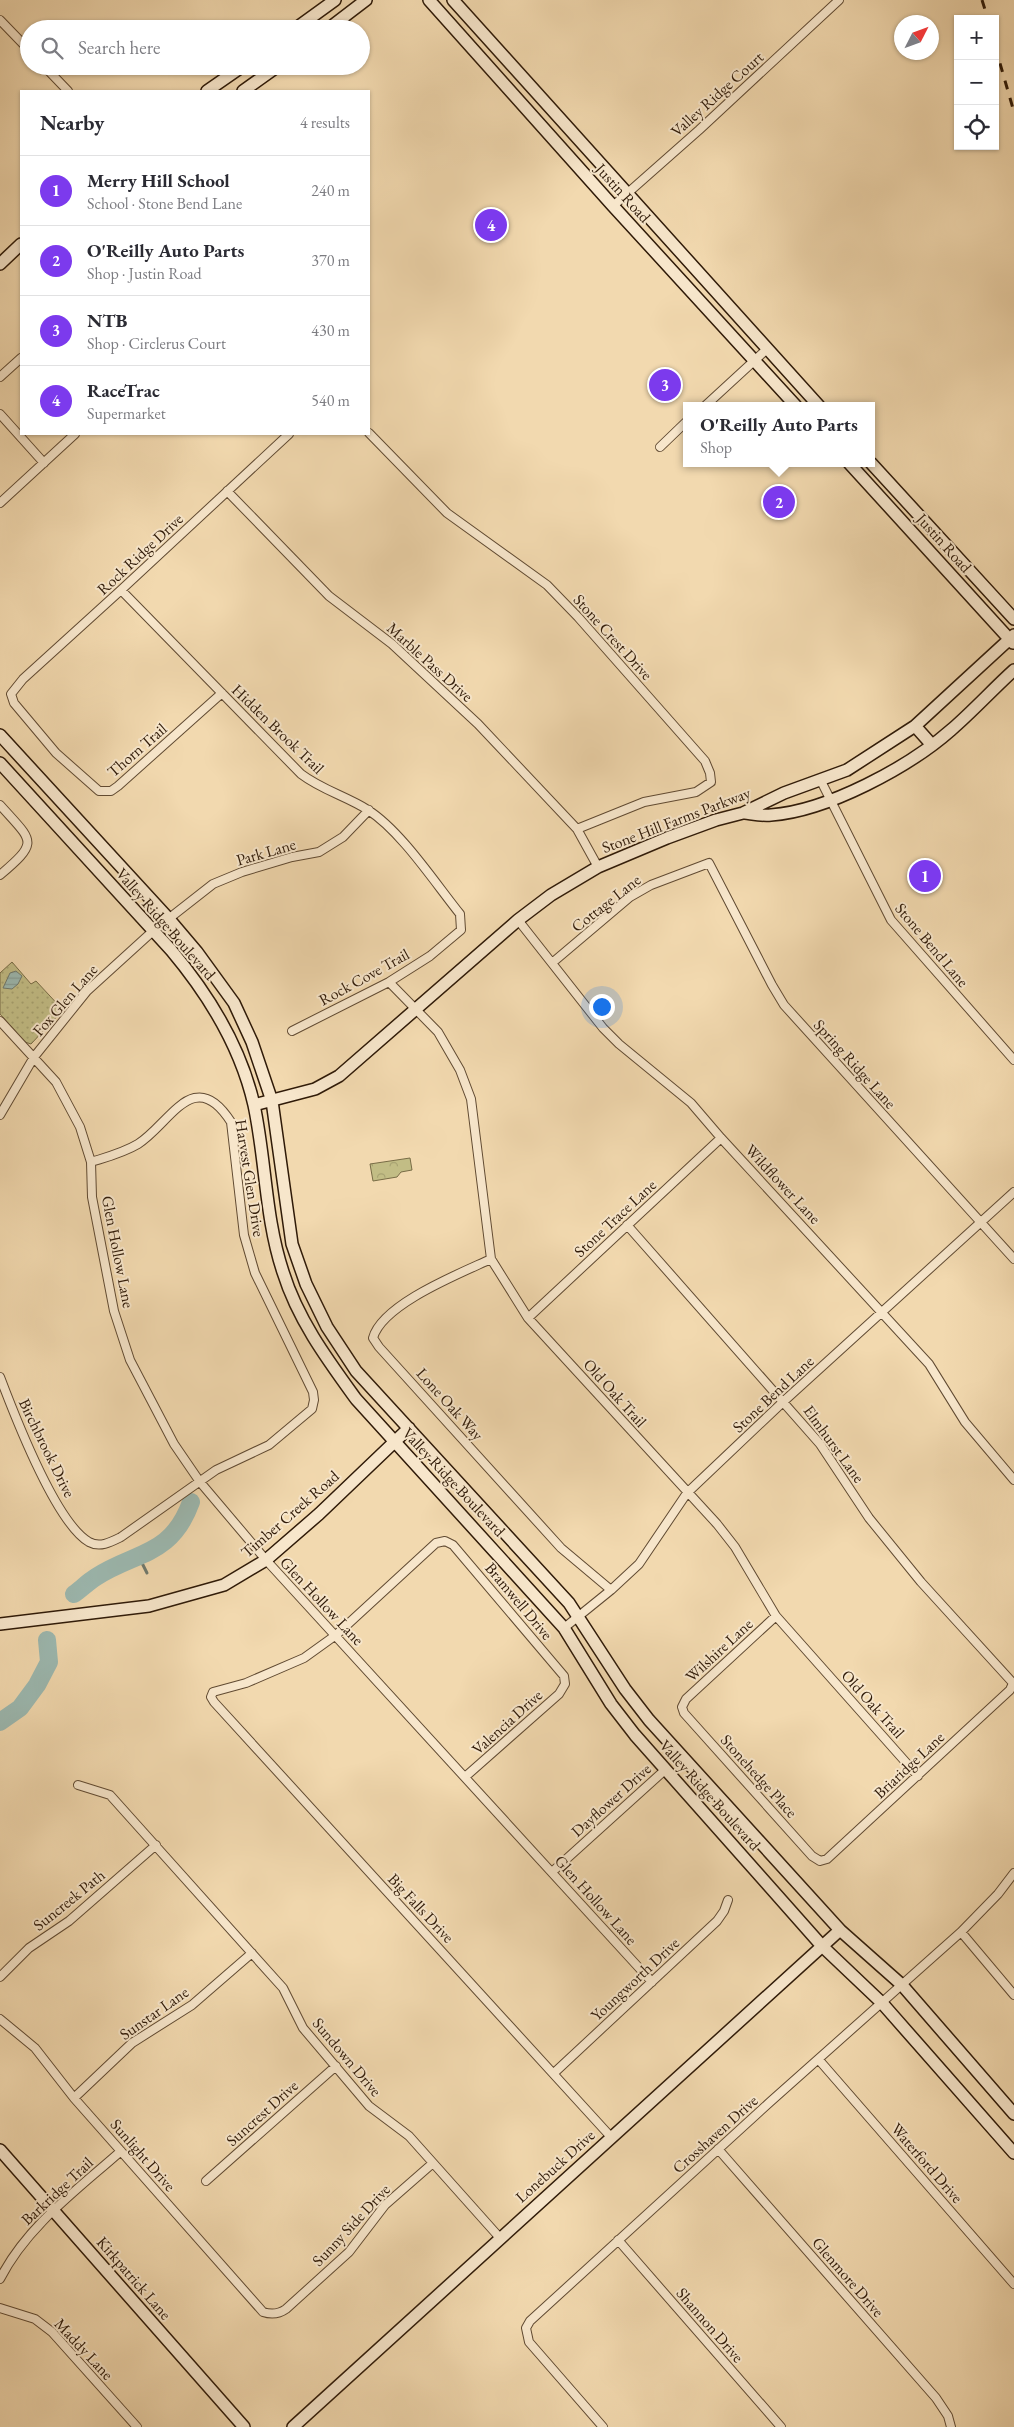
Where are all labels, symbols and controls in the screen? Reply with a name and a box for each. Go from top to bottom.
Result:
north arrow [894,15,939,60]
map controls [954,15,999,150]
button: + [954,15,999,60]
search box [20,20,370,75]
icon: search [38,34,66,62]
text: Search here [78,35,160,60]
street label: Valley Ridge Court [666,47,768,141]
button: − [954,60,999,105]
button: locate [954,105,999,150]
text: Nearby [40,109,104,136]
text: 4 results [300,112,350,133]
street label: Justin Road [589,157,656,228]
text: Merry Hill School [87,168,230,193]
text: 1 [52,180,60,201]
text: 240 m [311,180,350,201]
text: School · Stone Bend Lane [87,193,242,214]
pin: 4 [475,206,507,244]
text: O'Reilly Auto Parts [87,238,244,263]
text: 2 [52,250,60,271]
text: 370 m [311,250,350,271]
text: Shop · Justin Road [87,263,202,284]
text: NTB [87,308,127,333]
text: 3 [52,320,60,341]
text: 430 m [311,320,350,341]
text: Shop · Circlerus Court [87,333,226,354]
pin: 3 [649,366,681,404]
text: RaceTrac [87,378,160,403]
text: 4 [52,390,60,411]
text: 540 m [311,390,350,411]
popup [683,402,875,467]
text: Supermarket [87,403,166,424]
text: O'Reilly Auto Parts [700,412,858,437]
text: Shop [700,437,732,458]
pin: 2 [763,483,795,521]
street label: Justin Road [910,507,977,578]
street label: Rock Ridge Drive [92,509,188,599]
street label: Stone Crest Drive [569,590,657,684]
street label: Marble Pass Drive [382,618,478,706]
street label: Hidden Brook Trail [227,680,329,779]
street label: Thorn Trail [103,718,171,782]
street label: Stone Hill Farms Parkway [599,782,754,858]
street label: Park Lane [234,834,298,870]
pin: 1 [909,857,941,895]
street label: Valley Ridge Boulevard [112,864,221,985]
street label: Cottage Lane [567,869,645,937]
street label: Stone Bend Lane [891,898,973,992]
street label: Rock Cove Trail [315,943,413,1010]
street label: Fox Glen Lane [28,960,102,1040]
your location [589,994,615,1020]
street label: Spring Ridge Lane [809,1015,901,1113]
street label: Harvest Glen Drive [230,1118,270,1238]
street label: Wildflower Lane [741,1140,825,1228]
street label: Stone Trace Lane [569,1174,661,1262]
street label: Glen Hollow Lane [97,1194,139,1310]
street label: Stone Bend Lane [728,1351,818,1437]
street label: Old Oak Trail [579,1354,651,1432]
street label: Lone Oak Way [412,1363,489,1445]
street label: Birchbrook Drive [14,1395,80,1501]
street label: Elmhurst Lane [799,1401,869,1487]
street label: Valley Ridge Boulevard [398,1423,511,1542]
street label: Timber Creek Road [237,1465,344,1562]
street label: Glen Hollow Lane [275,1552,369,1650]
street label: Bramwell Drive [480,1558,558,1644]
street label: Wilshire Lane [681,1613,757,1687]
street label: Old Oak Trail [837,1665,909,1743]
street label: Valencia Drive [467,1685,547,1759]
street label: Briaridge Lane [869,1727,949,1803]
street label: Stonehedge Place [716,1730,802,1822]
street label: Valley Ridge Boulevard [655,1735,766,1855]
street label: Dayflower Drive [567,1759,655,1841]
street label: Glen Hollow Lane [550,1851,642,1949]
street label: Suncreek Path [29,1865,109,1935]
street label: Big Falls Drive [383,1869,459,1947]
street label: Youngworth Drive [586,1932,684,2026]
street label: Sunstar Lane [115,1981,193,2045]
street label: Sundown Drive [308,2013,386,2101]
street label: Suncrest Drive [222,2075,302,2151]
street label: Crosshaven Drive [668,2090,762,2178]
street label: Sunlight Drive [106,2114,180,2196]
street label: Waterford Drive [886,2119,968,2207]
street label: Lonebuck Drive [511,2125,599,2207]
street label: Barkridge Trail [17,2152,98,2230]
street label: Sunny Side Drive [307,2179,395,2271]
street label: Kirkpatrick Lane [92,2232,176,2324]
street label: Glenmore Drive [807,2233,889,2321]
street label: Shannon Drive [672,2283,748,2367]
street label: Maddy Lane [50,2314,118,2384]

